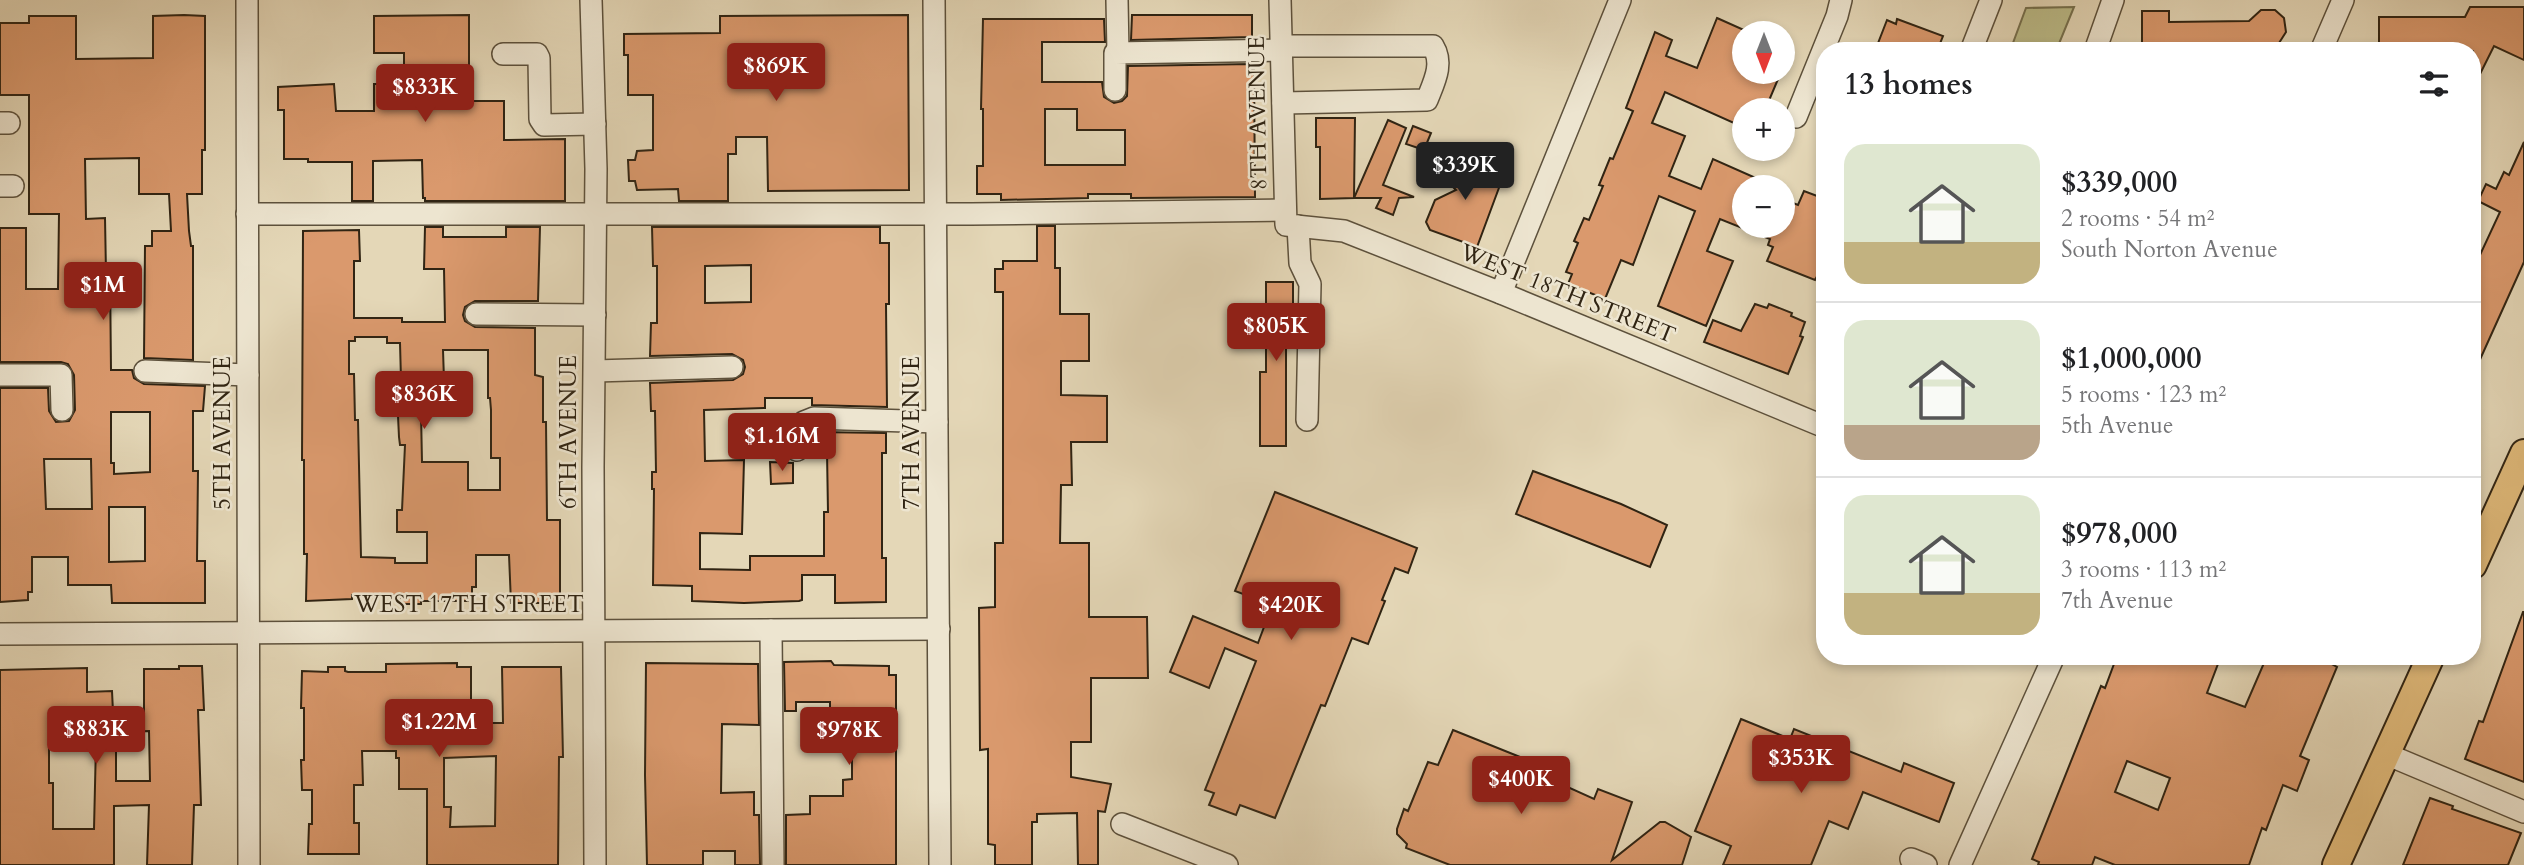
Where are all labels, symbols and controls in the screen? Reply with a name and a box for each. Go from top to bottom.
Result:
north arrow [1732,21,1796,84]
map controls [1732,21,1795,238]
street label: 8TH AVENUE [1241,36,1274,190]
pin: $869K [727,43,825,103]
text: $869K [743,50,809,81]
pin: $833K [376,64,474,124]
text: 13 homes [1844,64,1973,105]
icon: filters [2415,65,2453,103]
text: $833K [392,71,458,102]
button: + [1732,98,1795,161]
pin: $339K [1416,142,1514,202]
text: $339K [1432,149,1498,180]
text: $339,000 [2061,162,2177,203]
icon: home [1900,172,1984,256]
button: − [1732,175,1795,238]
text: 2 rooms · 54 m² [2061,203,2214,234]
text: South Norton Avenue [2061,234,2278,265]
street label: WEST 18TH STREET [1455,236,1680,351]
pin: $1M [69,262,137,322]
text: $1M [80,269,126,300]
pin: $805K [1227,304,1325,363]
text: $805K [1243,310,1309,341]
text: $1,000,000 [2061,338,2202,379]
icon: home [1900,348,1984,432]
street label: 6TH AVENUE [553,355,584,509]
street label: 5TH AVENUE [207,356,238,510]
street label: 7TH AVENUE [896,356,927,510]
pin: $836K [375,372,473,431]
text: $836K [391,378,457,409]
text: 5 rooms · 123 m² [2061,379,2226,410]
text: 5th Avenue [2061,410,2173,441]
pin: $1.16M [725,414,839,473]
text: $1.16M [744,420,820,451]
text: $978,000 [2061,513,2177,554]
icon: home [1900,523,1984,607]
text: 3 rooms · 113 m² [2061,554,2226,585]
pin: $420K [1242,582,1340,642]
text: 7th Avenue [2061,585,2173,616]
street label: WEST 17TH STREET [353,589,584,620]
text: $420K [1258,589,1324,620]
pin: $1.22M [382,700,496,759]
pin: $883K [47,706,145,766]
text: $1.22M [401,706,477,737]
pin: $978K [800,708,898,767]
text: $883K [63,713,129,744]
text: $978K [816,714,882,745]
pin: $353K [1752,736,1850,795]
text: $353K [1768,742,1834,773]
pin: $400K [1472,756,1570,816]
text: $400K [1488,763,1554,794]

